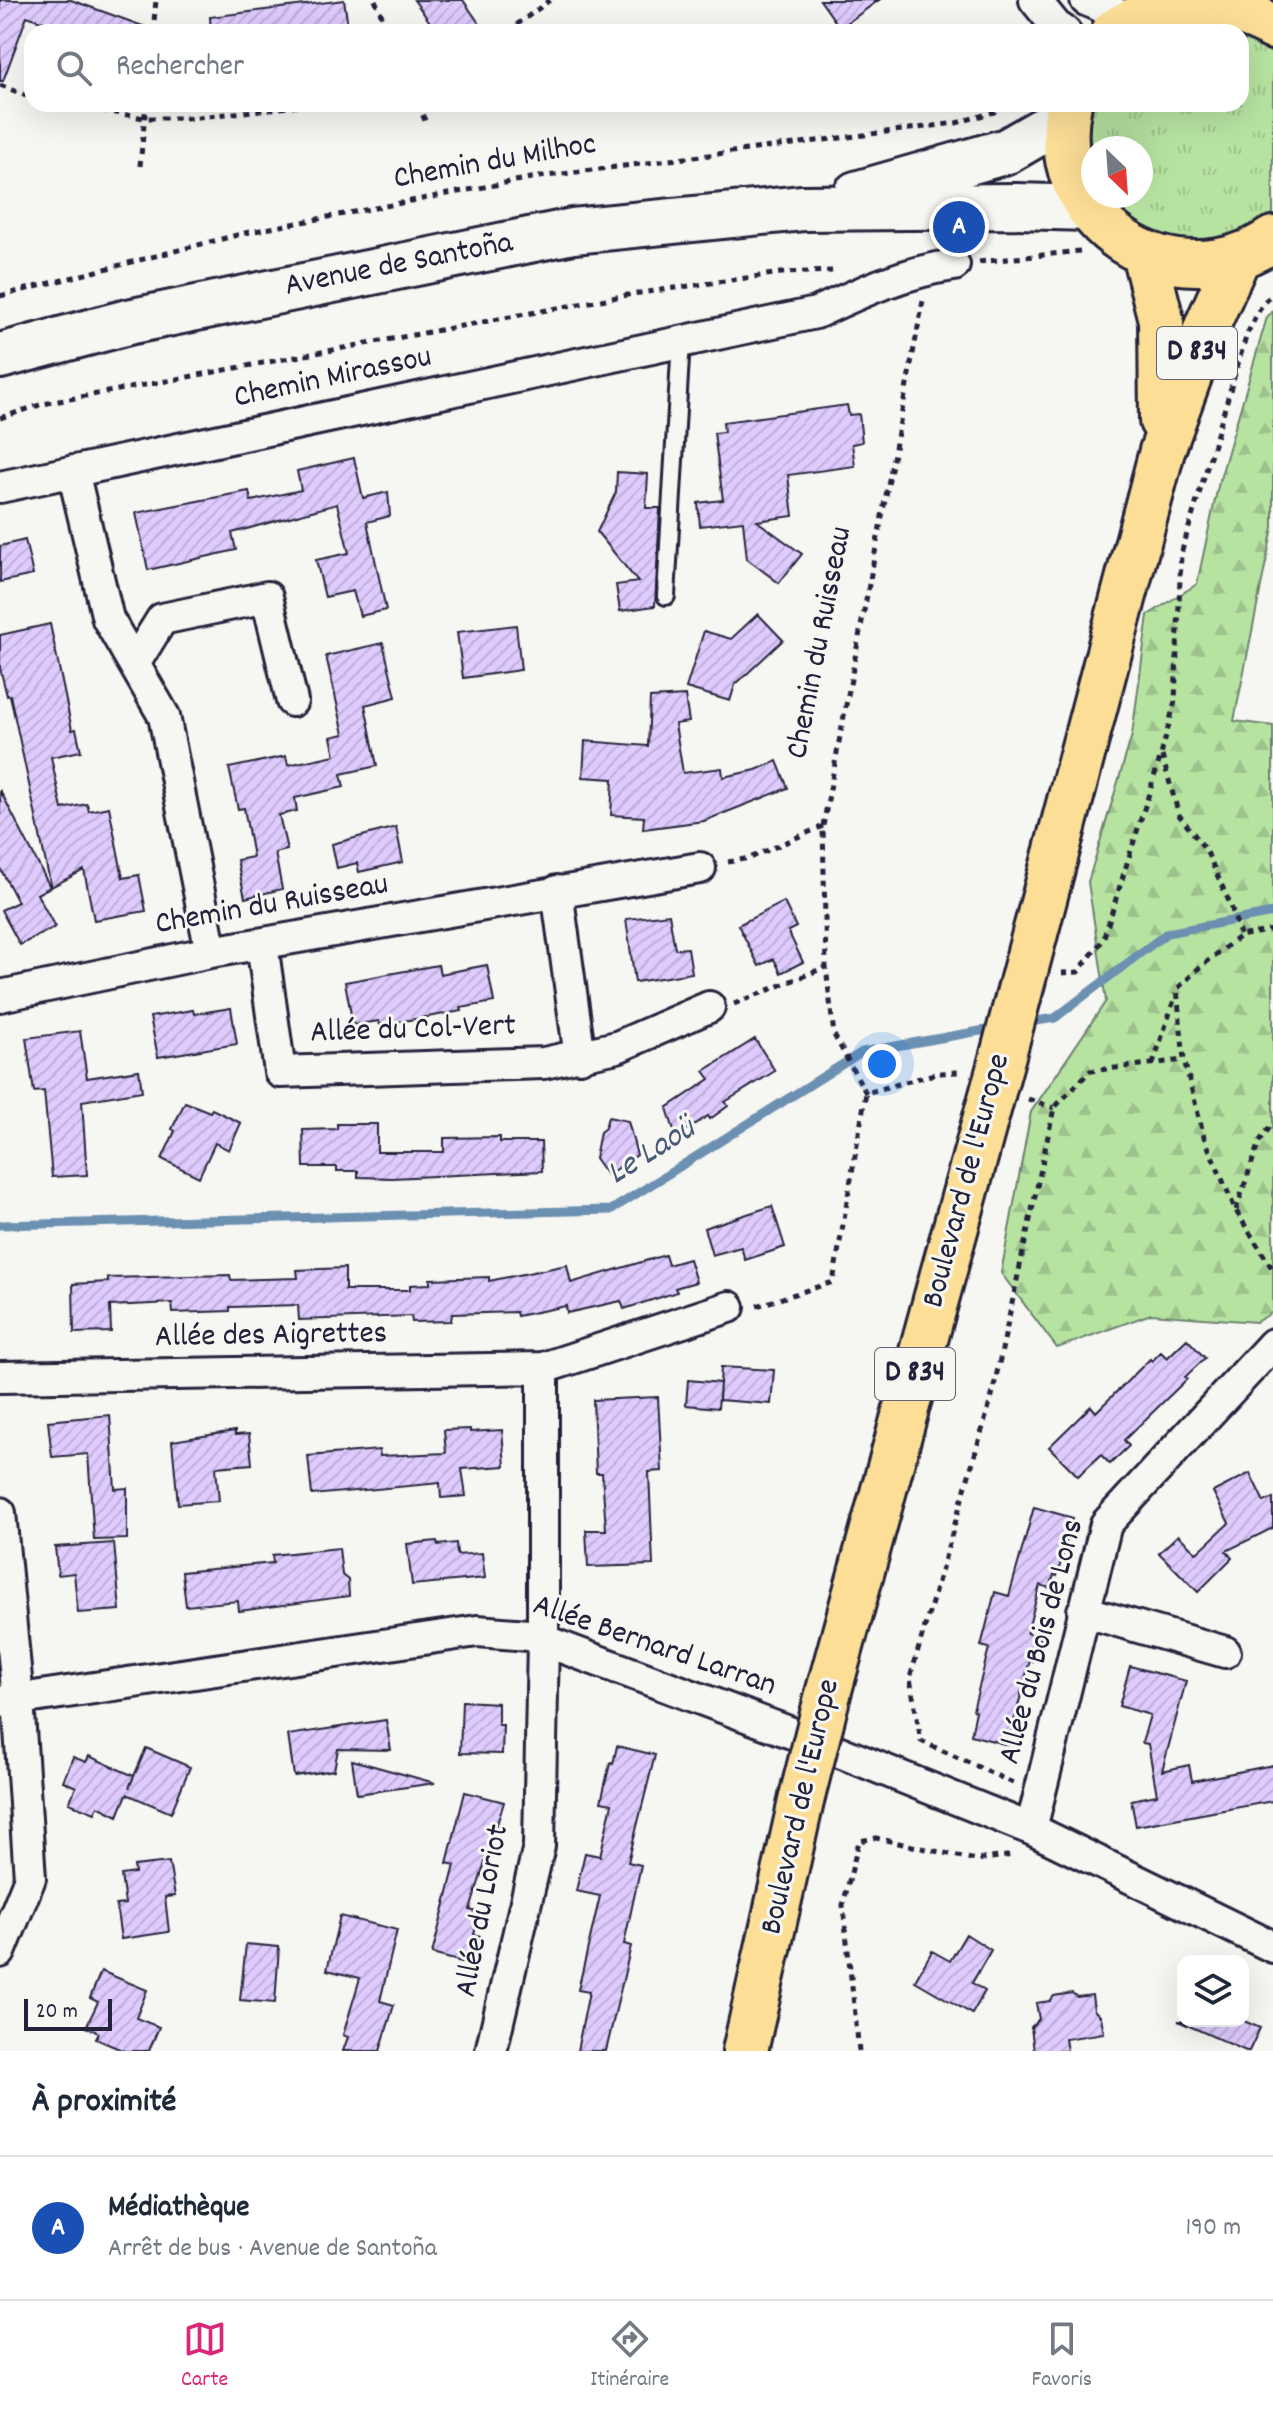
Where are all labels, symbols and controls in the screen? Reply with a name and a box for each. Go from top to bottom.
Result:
search box [24,24,1249,112]
icon: search [52,46,96,90]
text: Rechercher [116,47,244,90]
street label: Chemin du Milhoc [390,123,600,203]
north arrow [1081,136,1153,208]
pin: A [933,197,985,257]
street label: Avenue de Santoña [281,221,518,311]
road number: D 834 [1157,327,1237,379]
street label: Chemin Mirassou [230,336,436,422]
street label: Chemin du Ruisseau [776,523,866,763]
street label: Chemin du Ruisseau [152,863,392,949]
street label: Allée du Col-Vert [309,1004,517,1058]
your location [862,1044,902,1084]
street label: Boulevard de l'Europe [912,1049,1024,1313]
water label: Le Laoü [598,1105,708,1199]
street label: Allée des Aigrettes [154,1312,388,1362]
road number: D 834 [875,1348,955,1400]
street label: Allée du Bois de Lons [988,1514,1098,1770]
street label: Allée Bernard Larran [526,1584,782,1710]
street label: Boulevard de l'Europe [750,1675,854,1939]
street label: Allée du Loriot [445,1820,523,2001]
map controls [1177,1955,1249,2027]
button: layers [1177,1955,1249,2027]
scale bar [24,1995,112,2031]
text: 20 m [36,1997,78,2028]
text: À proximité [32,2079,176,2128]
text: Médiathèque [108,2188,249,2231]
text: A [51,2210,65,2247]
text: 190 m [1185,2210,1241,2247]
text: Arrêt de bus · Avenue de Santoña [108,2231,437,2268]
tab: Carte [181,2317,228,2396]
tab: Itinéraire [590,2317,669,2396]
tab: Favoris [1031,2317,1092,2396]

